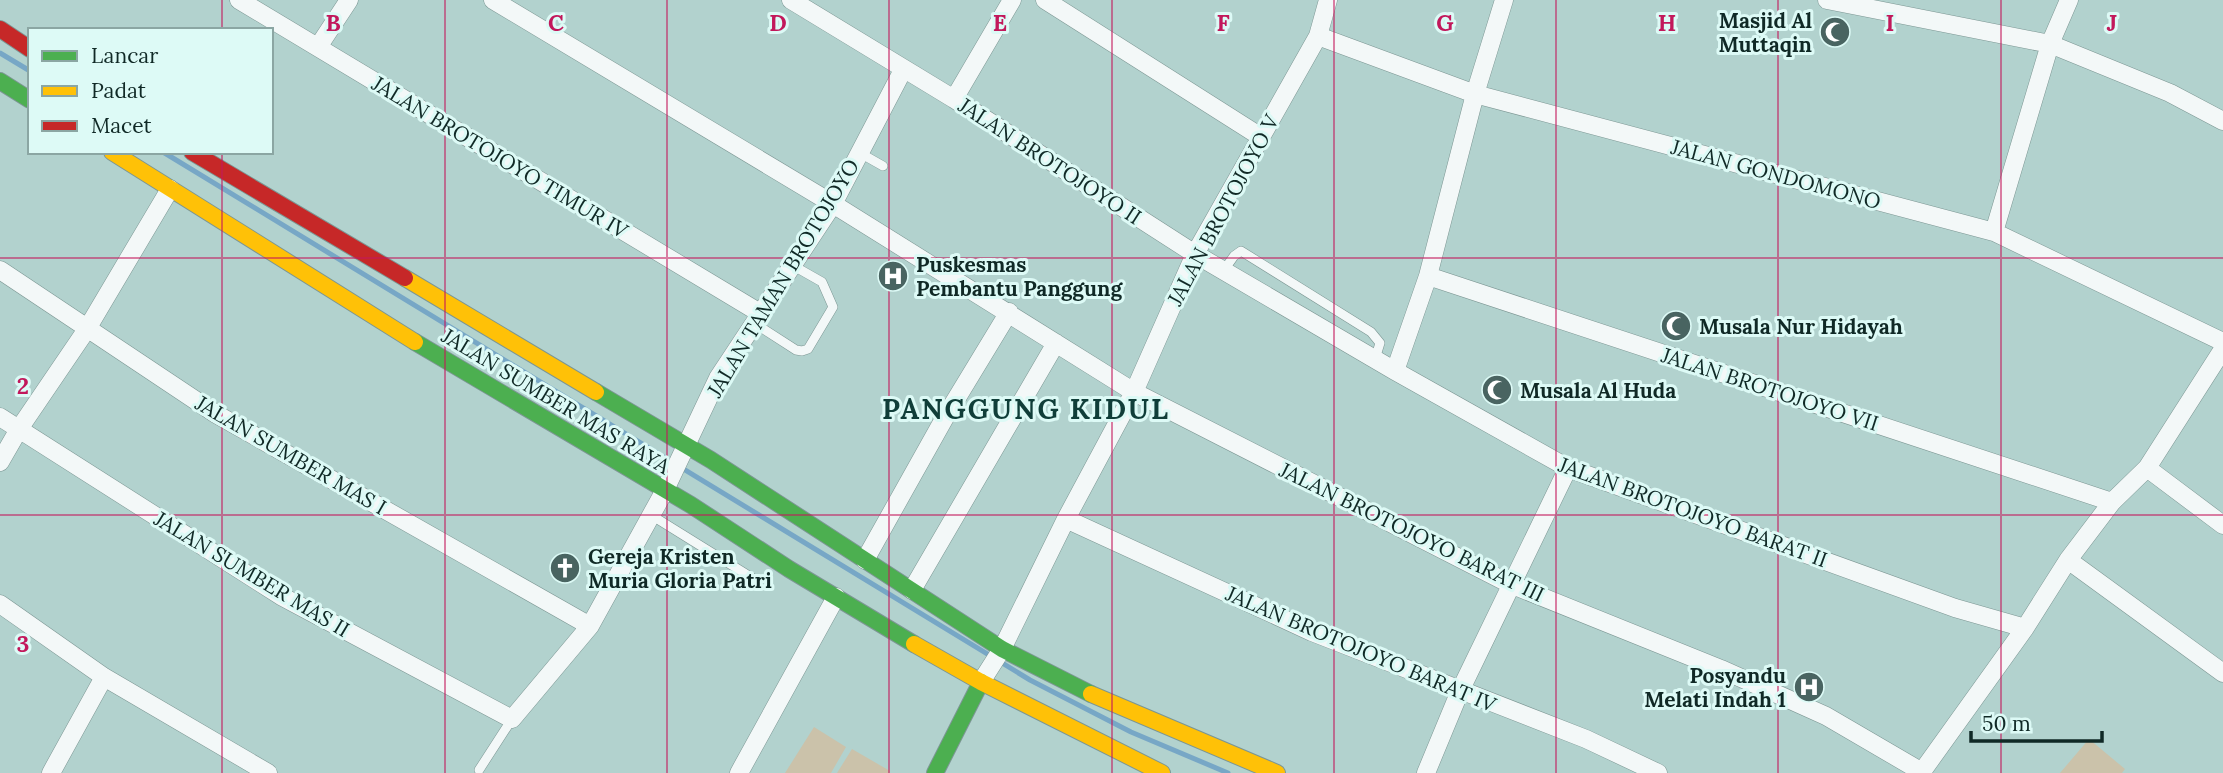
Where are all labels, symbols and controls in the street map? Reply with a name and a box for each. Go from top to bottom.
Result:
place label: Masjid Al Muttaqin [1719,7,1812,58]
text: B [325,8,341,37]
text: C [548,8,564,37]
text: D [769,8,787,37]
text: E [993,8,1007,37]
text: F [1216,8,1230,37]
text: G [1436,8,1454,37]
text: H [1658,8,1676,37]
text: I [1886,8,1894,37]
text: J [2107,8,2117,37]
mosque icon: Masjid Al Muttaqin [1818,15,1852,49]
legend [28,28,273,154]
text: Lancar [91,42,158,69]
street label: JALAN BROTOJOYO TIMUR IV [366,69,634,245]
text: Padat [91,77,147,104]
street label: JALAN BROTOJOYO II [953,91,1147,230]
street label: JALAN BROTOJOYO V [1161,109,1285,311]
text: Macet [91,112,152,139]
street label: JALAN GONDOMONO [1667,133,1884,215]
street label: JALAN TAMAN BROTOJOYO [701,154,865,403]
place label: Puskesmas Pembantu Panggung [916,251,1123,302]
hospital icon: Puskesmas Pembantu Panggung [876,259,910,293]
mosque icon: Musala Nur Hidayah [1659,309,1693,343]
place label: Musala Nur Hidayah [1699,313,1903,340]
street label: JALAN SUMBER MAS RAYA [436,322,676,480]
street label: JALAN BROTOJOYO VII [1657,341,1882,437]
text: 2 [17,371,29,400]
mosque icon: Musala Al Huda [1480,373,1514,407]
place label: Musala Al Huda [1520,377,1676,404]
street label: JALAN SUMBER MAS I [190,389,391,521]
district label: PANGGUNG KIDUL [882,391,1170,427]
street label: JALAN BROTOJOYO BARAT II [1554,450,1831,573]
street label: JALAN BROTOJOYO BARAT III [1274,456,1549,608]
street label: JALAN SUMBER MAS II [149,504,355,643]
place label: Gereja Kristen Muria Gloria Patri [588,543,772,594]
church icon: Gereja Kristen Muria Gloria Patri [548,551,582,585]
street label: JALAN BROTOJOYO BARAT IV [1221,579,1501,719]
text: 3 [17,629,29,658]
place label: Posyandu Melati Indah 1 [1644,662,1786,713]
hospital icon: Posyandu Melati Indah 1 [1792,670,1826,704]
scale bar [1971,700,2102,744]
text: 50 m [1982,710,2031,737]

